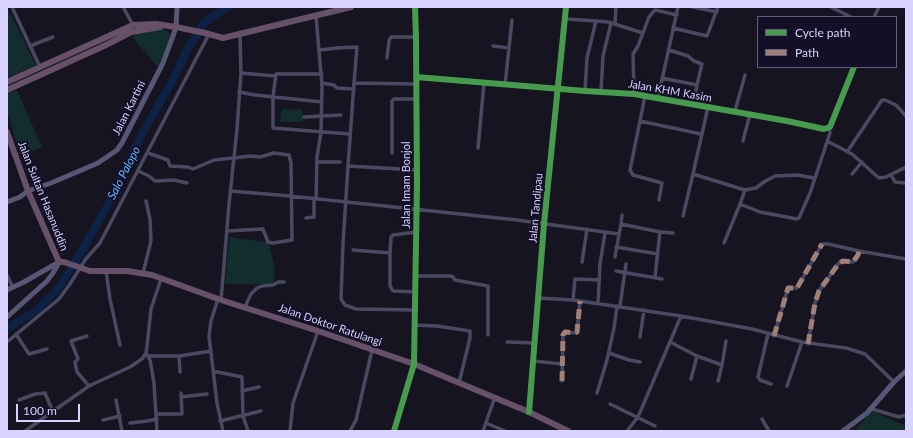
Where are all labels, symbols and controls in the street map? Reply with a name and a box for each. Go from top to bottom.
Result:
legend [757,16,897,68]
text: Cycle path [795,25,850,40]
text: Path [795,45,819,60]
street label: Jalan KHM Kasim [627,77,713,105]
street label: Jalan Kartini [110,79,148,137]
street label: Jalan Sultan Hasanuddin [15,139,71,253]
street label: Jalan Imam Bonjol [399,141,413,229]
water label: Salo Palopo [104,144,144,202]
street label: Jalan Tandipau [526,172,546,244]
street label: Jalan Doktor Ratulangi [276,301,384,349]
scale bar [18,396,82,422]
text: 100 m [23,403,57,418]

